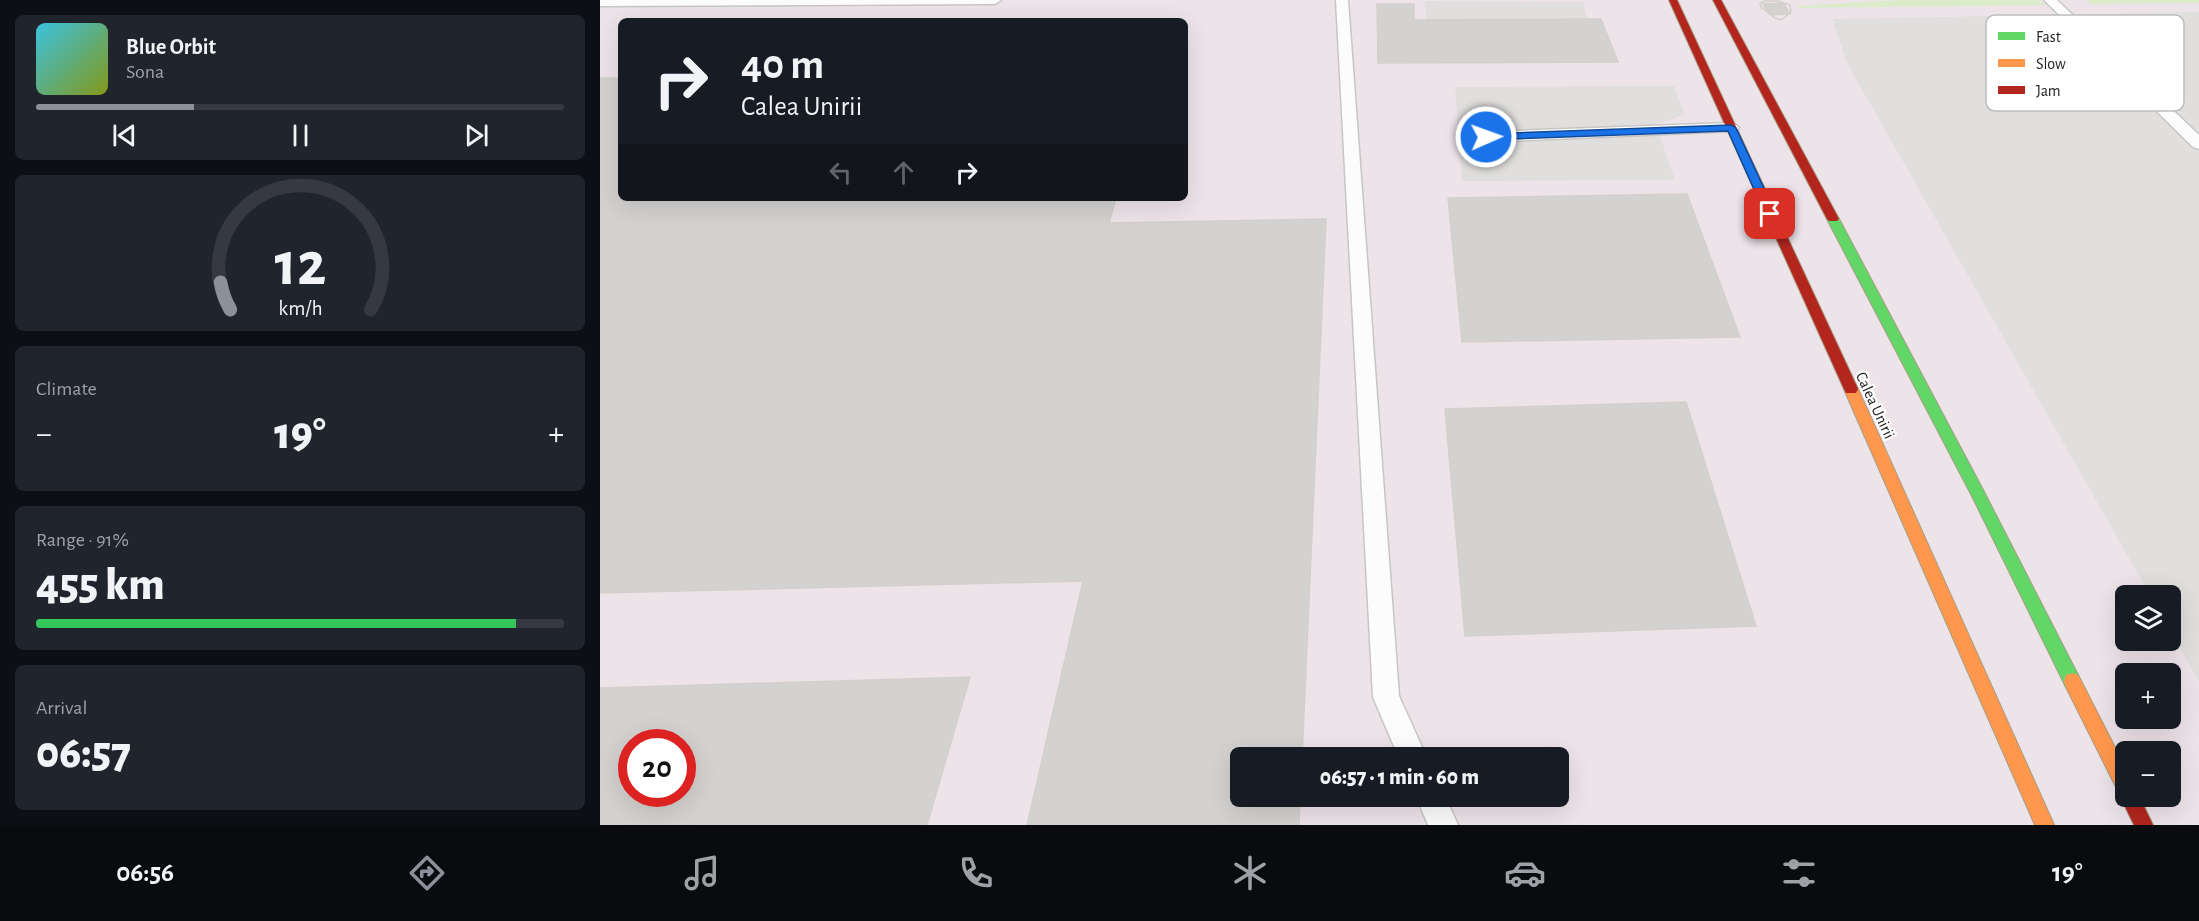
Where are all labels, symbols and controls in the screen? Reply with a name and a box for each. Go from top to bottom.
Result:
legend [1986,15,2184,111]
text: Fast [2036,29,2061,45]
text: Blue Orbit [126,36,216,58]
icon: right [642,42,720,120]
text: 40 m [741,44,824,86]
text: Slow [2036,56,2066,72]
text: Sona [126,62,164,82]
text: Jam [2036,83,2061,99]
text: Calea Unirii [741,93,862,120]
position arrow [1454,105,1518,169]
icon: previous [108,119,141,152]
icon: pause [284,119,317,152]
icon: next [460,119,493,152]
icon: left [824,156,857,189]
icon: ahead [887,156,920,189]
icon: right [950,156,983,189]
pin [1744,188,1795,239]
icon: arrive [1753,197,1786,230]
text: 12 [274,234,326,296]
text: km/h [278,298,322,319]
street label: Calea Unirii [1853,369,1898,441]
text: Climate [36,379,97,399]
text: 19° [274,412,326,457]
text: − [36,418,52,451]
text: + [548,418,564,451]
text: Range · 91% [36,530,129,550]
text: 455 km [36,563,165,608]
map controls [2115,585,2181,807]
button: layers [2115,585,2181,651]
button: + [2115,663,2181,729]
text: Arrival [36,698,87,718]
speed limit sign: 20 [618,729,696,807]
text: 06:57 [36,731,131,776]
button: − [2115,741,2181,807]
text: 06:57 · 1 min · 60 m [1320,766,1479,788]
icon: directions [406,852,448,894]
icon: music [681,852,723,894]
icon: phone [955,852,997,894]
icon: climate [1229,852,1271,894]
icon: car [1504,852,1546,894]
icon: filters [1778,852,1820,894]
text: 06:56 [116,859,174,886]
text: 19° [2052,859,2083,886]

